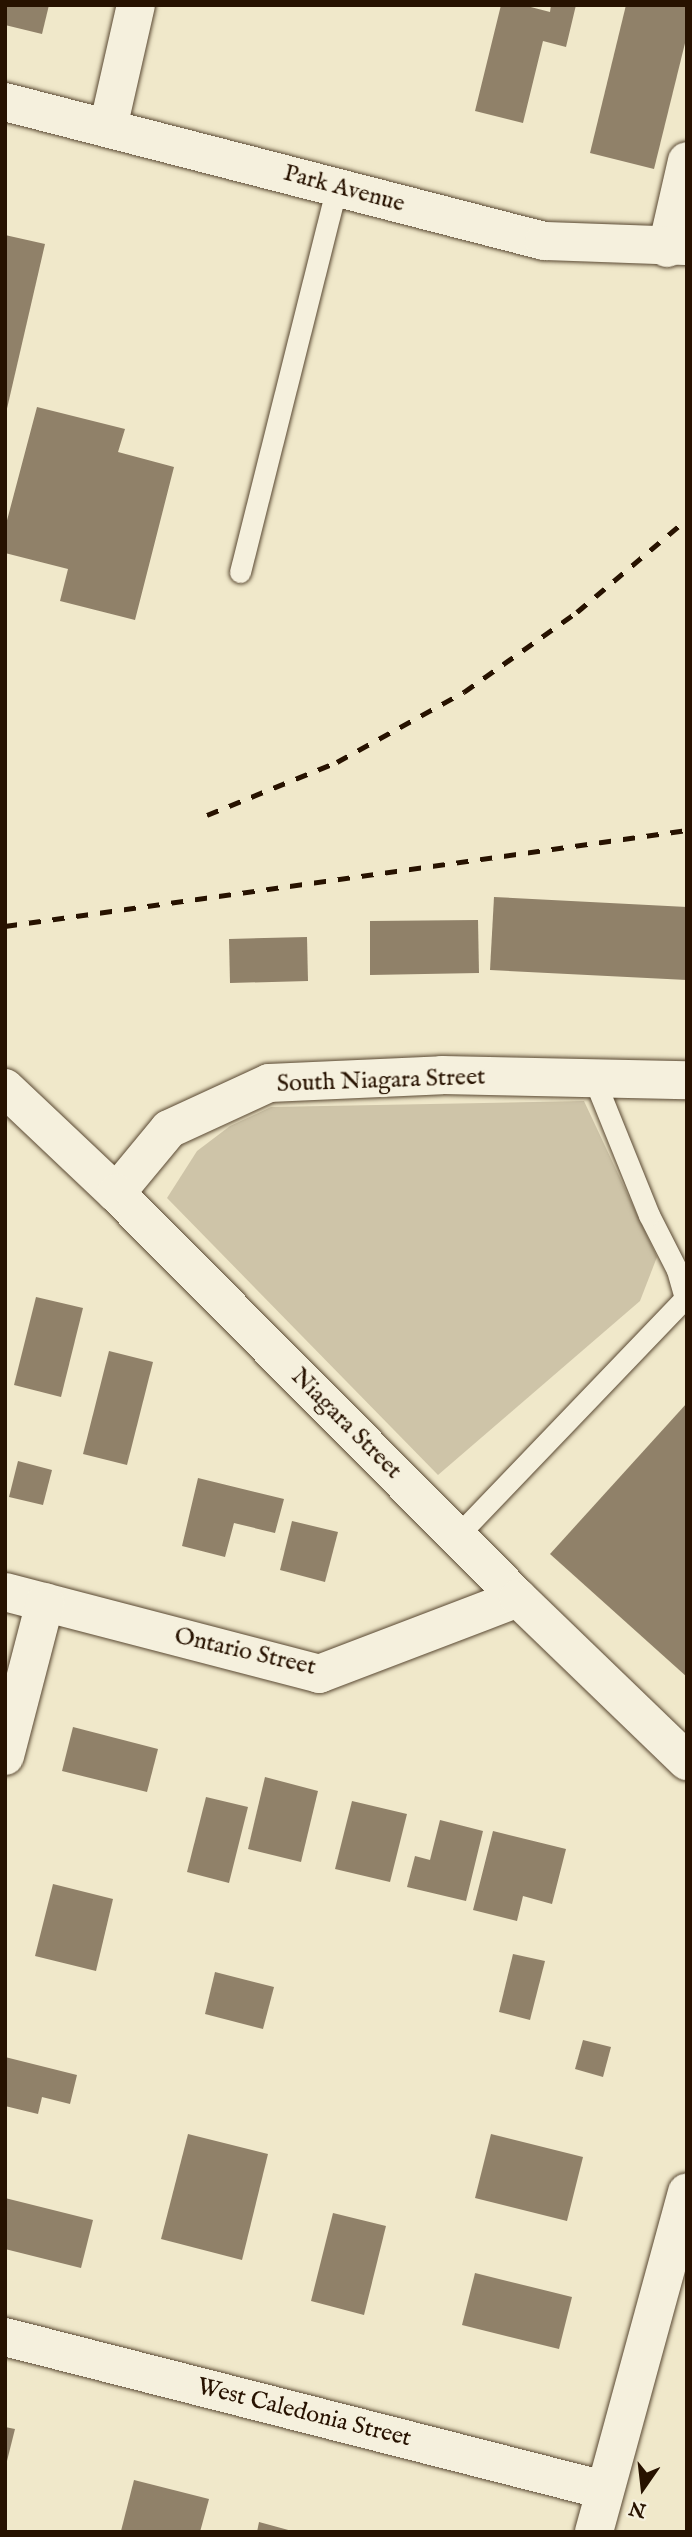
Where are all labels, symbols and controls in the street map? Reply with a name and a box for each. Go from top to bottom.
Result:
street label: Park Avenue [280,159,408,219]
street label: South Niagara Street [276,1063,486,1099]
street label: Niagara Street [285,1363,407,1485]
street label: Ontario Street [172,1622,318,1682]
street label: West Caledonia Street [194,2372,414,2454]
north arrow [608,2453,678,2523]
text: N [627,2495,649,2522]

